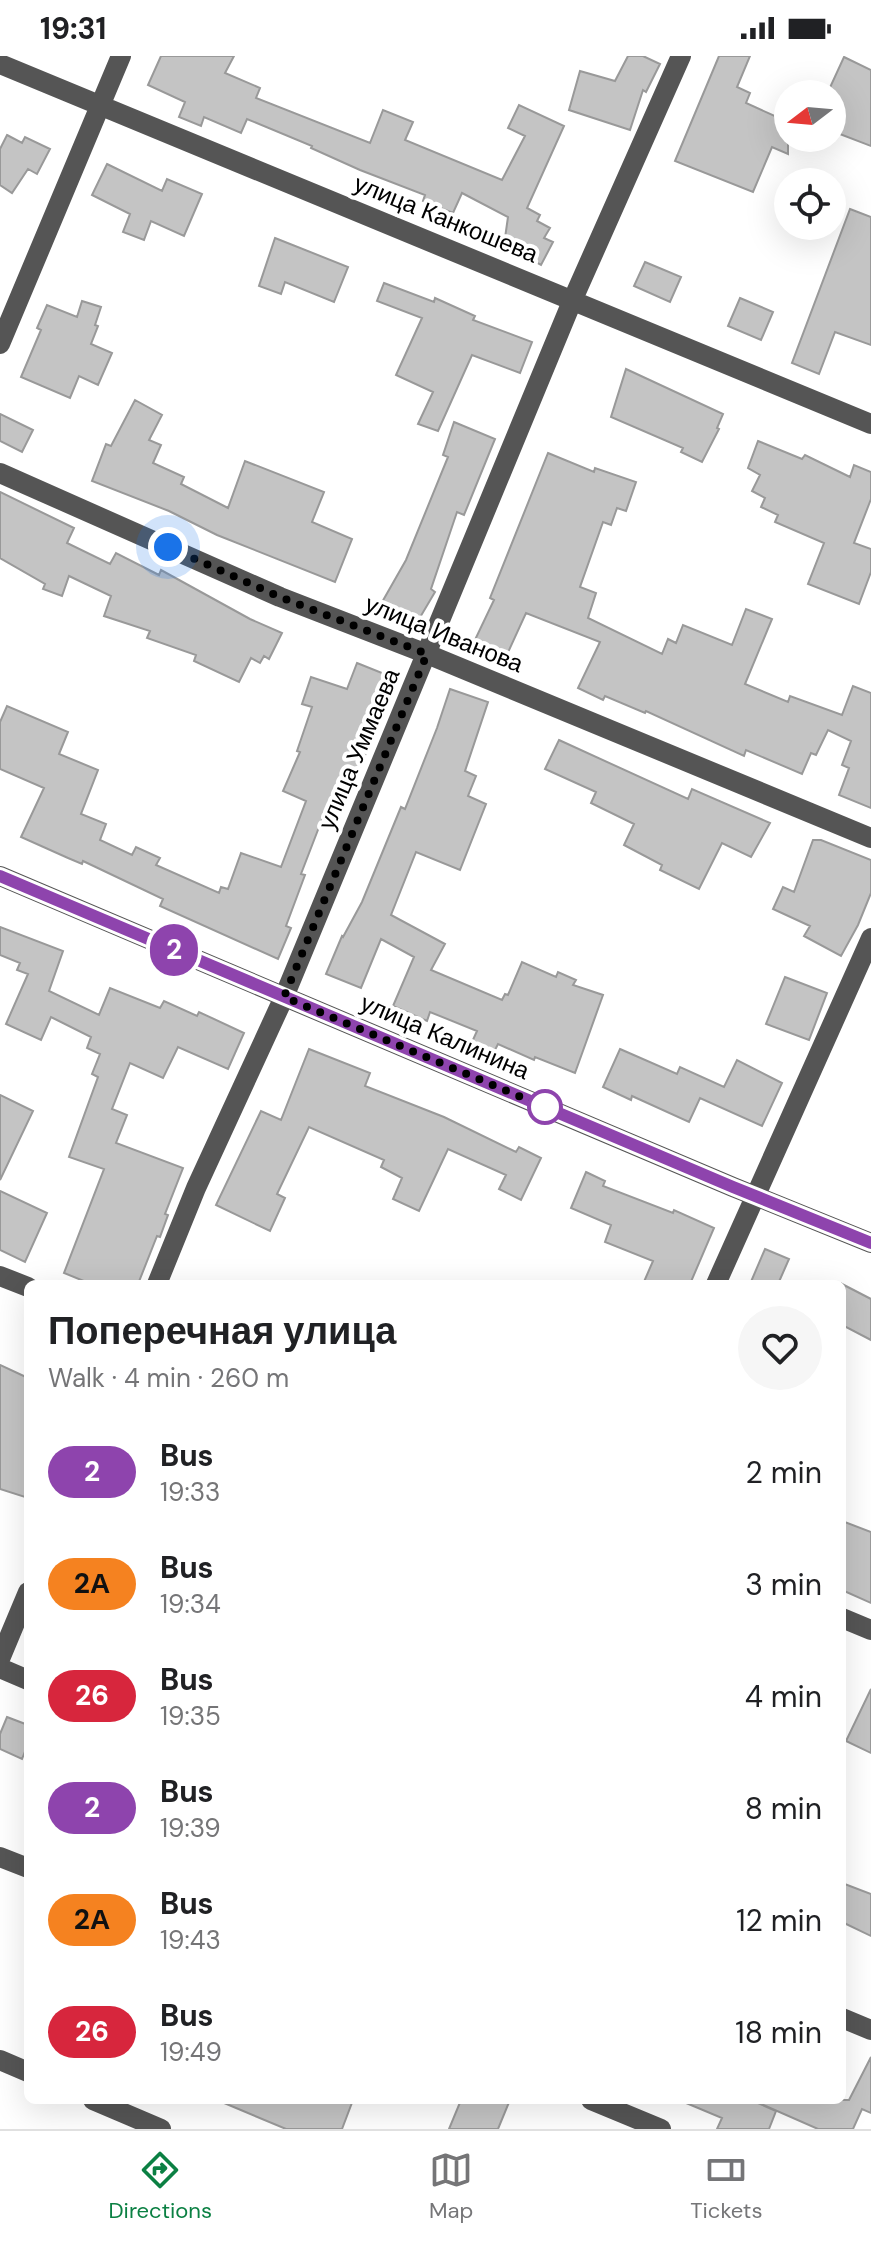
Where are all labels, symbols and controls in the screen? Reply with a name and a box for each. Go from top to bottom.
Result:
text: 19:31 [40,9,106,48]
north arrow [774,80,846,152]
map controls [774,80,846,240]
street label: улица Канкошева [350,168,543,270]
button: locate [774,168,846,240]
your location [148,527,188,567]
street label: улица Иванова [361,588,528,680]
street label: улица Уммаева [311,663,407,834]
line badge: 2 [148,924,200,976]
text: 2 [166,931,182,968]
street label: улица Калинина [356,987,535,1086]
unlabelled marker [528,1090,562,1124]
text: Поперечная улица [48,1306,396,1356]
button: heart [738,1306,822,1390]
text: Walk · 4 min · 260 m [48,1361,289,1395]
text: Bus [160,1436,214,1475]
text: 2 [84,1453,100,1490]
text: 2 min [746,1453,822,1492]
text: 19:33 [160,1475,220,1509]
text: Bus [160,1548,214,1587]
text: 2А [74,1565,110,1602]
text: 3 min [745,1565,822,1604]
text: 19:34 [160,1587,221,1621]
text: Bus [160,1660,214,1699]
text: 26 [75,1677,109,1714]
text: 4 min [745,1677,822,1716]
text: 19:35 [160,1699,221,1733]
text: Bus [160,1772,214,1811]
text: 2 [84,1789,100,1826]
text: 8 min [745,1789,822,1828]
text: 19:39 [160,1811,221,1845]
text: Bus [160,1884,214,1923]
text: 2А [74,1901,110,1938]
text: 12 min [736,1901,822,1940]
text: 19:43 [160,1923,221,1957]
text: Bus [160,1996,214,2035]
text: 26 [75,2013,109,2050]
text: 18 min [735,2013,822,2052]
text: 19:49 [160,2035,222,2069]
tab: Directions [108,2148,212,2225]
tab: Map [429,2148,473,2225]
tab: Tickets [690,2148,763,2225]

